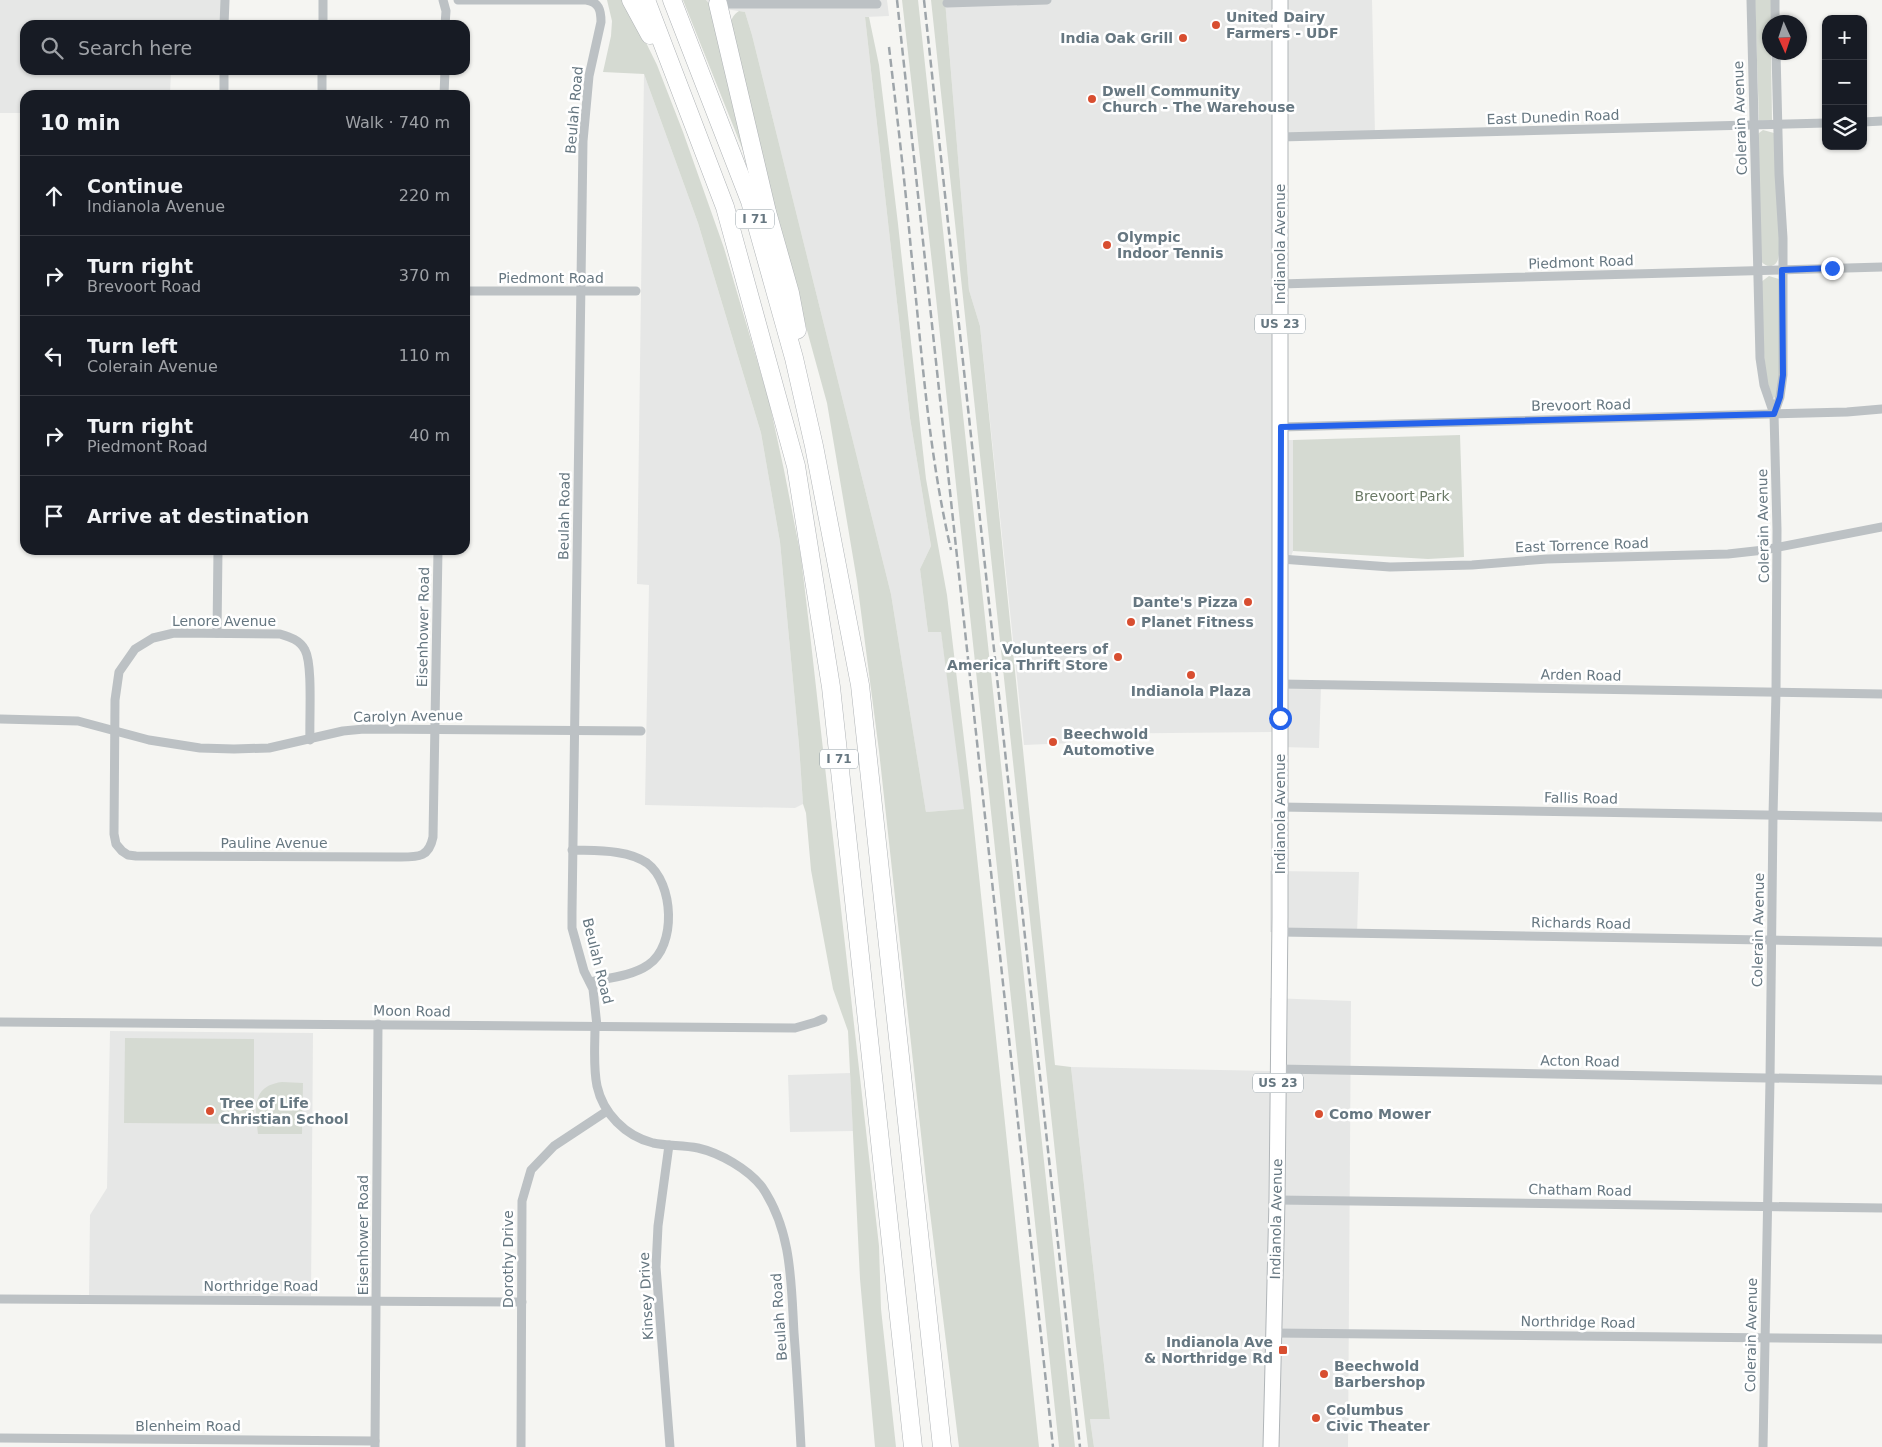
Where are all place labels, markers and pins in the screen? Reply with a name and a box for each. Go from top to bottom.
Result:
place label: United Dairy Farmers - UDF [1226,9,1339,41]
marker: United Dairy Farmers - UDF [1210,19,1222,31]
place label: India Oak Grill [1060,30,1173,46]
marker: India Oak Grill [1177,32,1189,44]
place label: Dwell Community Church - The Warehouse [1102,83,1295,115]
marker: Dwell Community Church - The Warehouse [1086,93,1098,105]
place label: Olympic Indoor Tennis [1117,229,1223,261]
marker: Olympic Indoor Tennis [1101,239,1113,251]
place label: Dante's Pizza [1132,594,1238,610]
marker: Dante's Pizza [1242,596,1254,608]
place label: Planet Fitness [1141,614,1254,630]
marker: Planet Fitness [1125,616,1137,628]
place label: Volunteers of America Thrift Store [947,641,1109,673]
marker: Volunteers of America Thrift Store [1112,651,1124,663]
marker: Indianola Plaza [1185,669,1197,681]
place label: Indianola Plaza [1131,683,1251,699]
place label: Beechwold Automotive [1063,726,1154,758]
marker: Beechwold Automotive [1047,736,1059,748]
place label: Tree of Life Christian School [220,1095,348,1127]
marker: Tree of Life Christian School [204,1105,216,1117]
place label: Como Mower [1329,1106,1431,1122]
marker: Como Mower [1313,1108,1325,1120]
place label: Indianola Ave & Northridge Rd [1144,1334,1273,1366]
marker: Indianola Ave & Northridge Rd [1277,1344,1289,1356]
place label: Beechwold Barbershop [1334,1358,1425,1390]
marker: Beechwold Barbershop [1318,1368,1330,1380]
place label: Columbus Civic Theater [1326,1402,1430,1434]
marker: Columbus Civic Theater [1310,1412,1322,1424]

